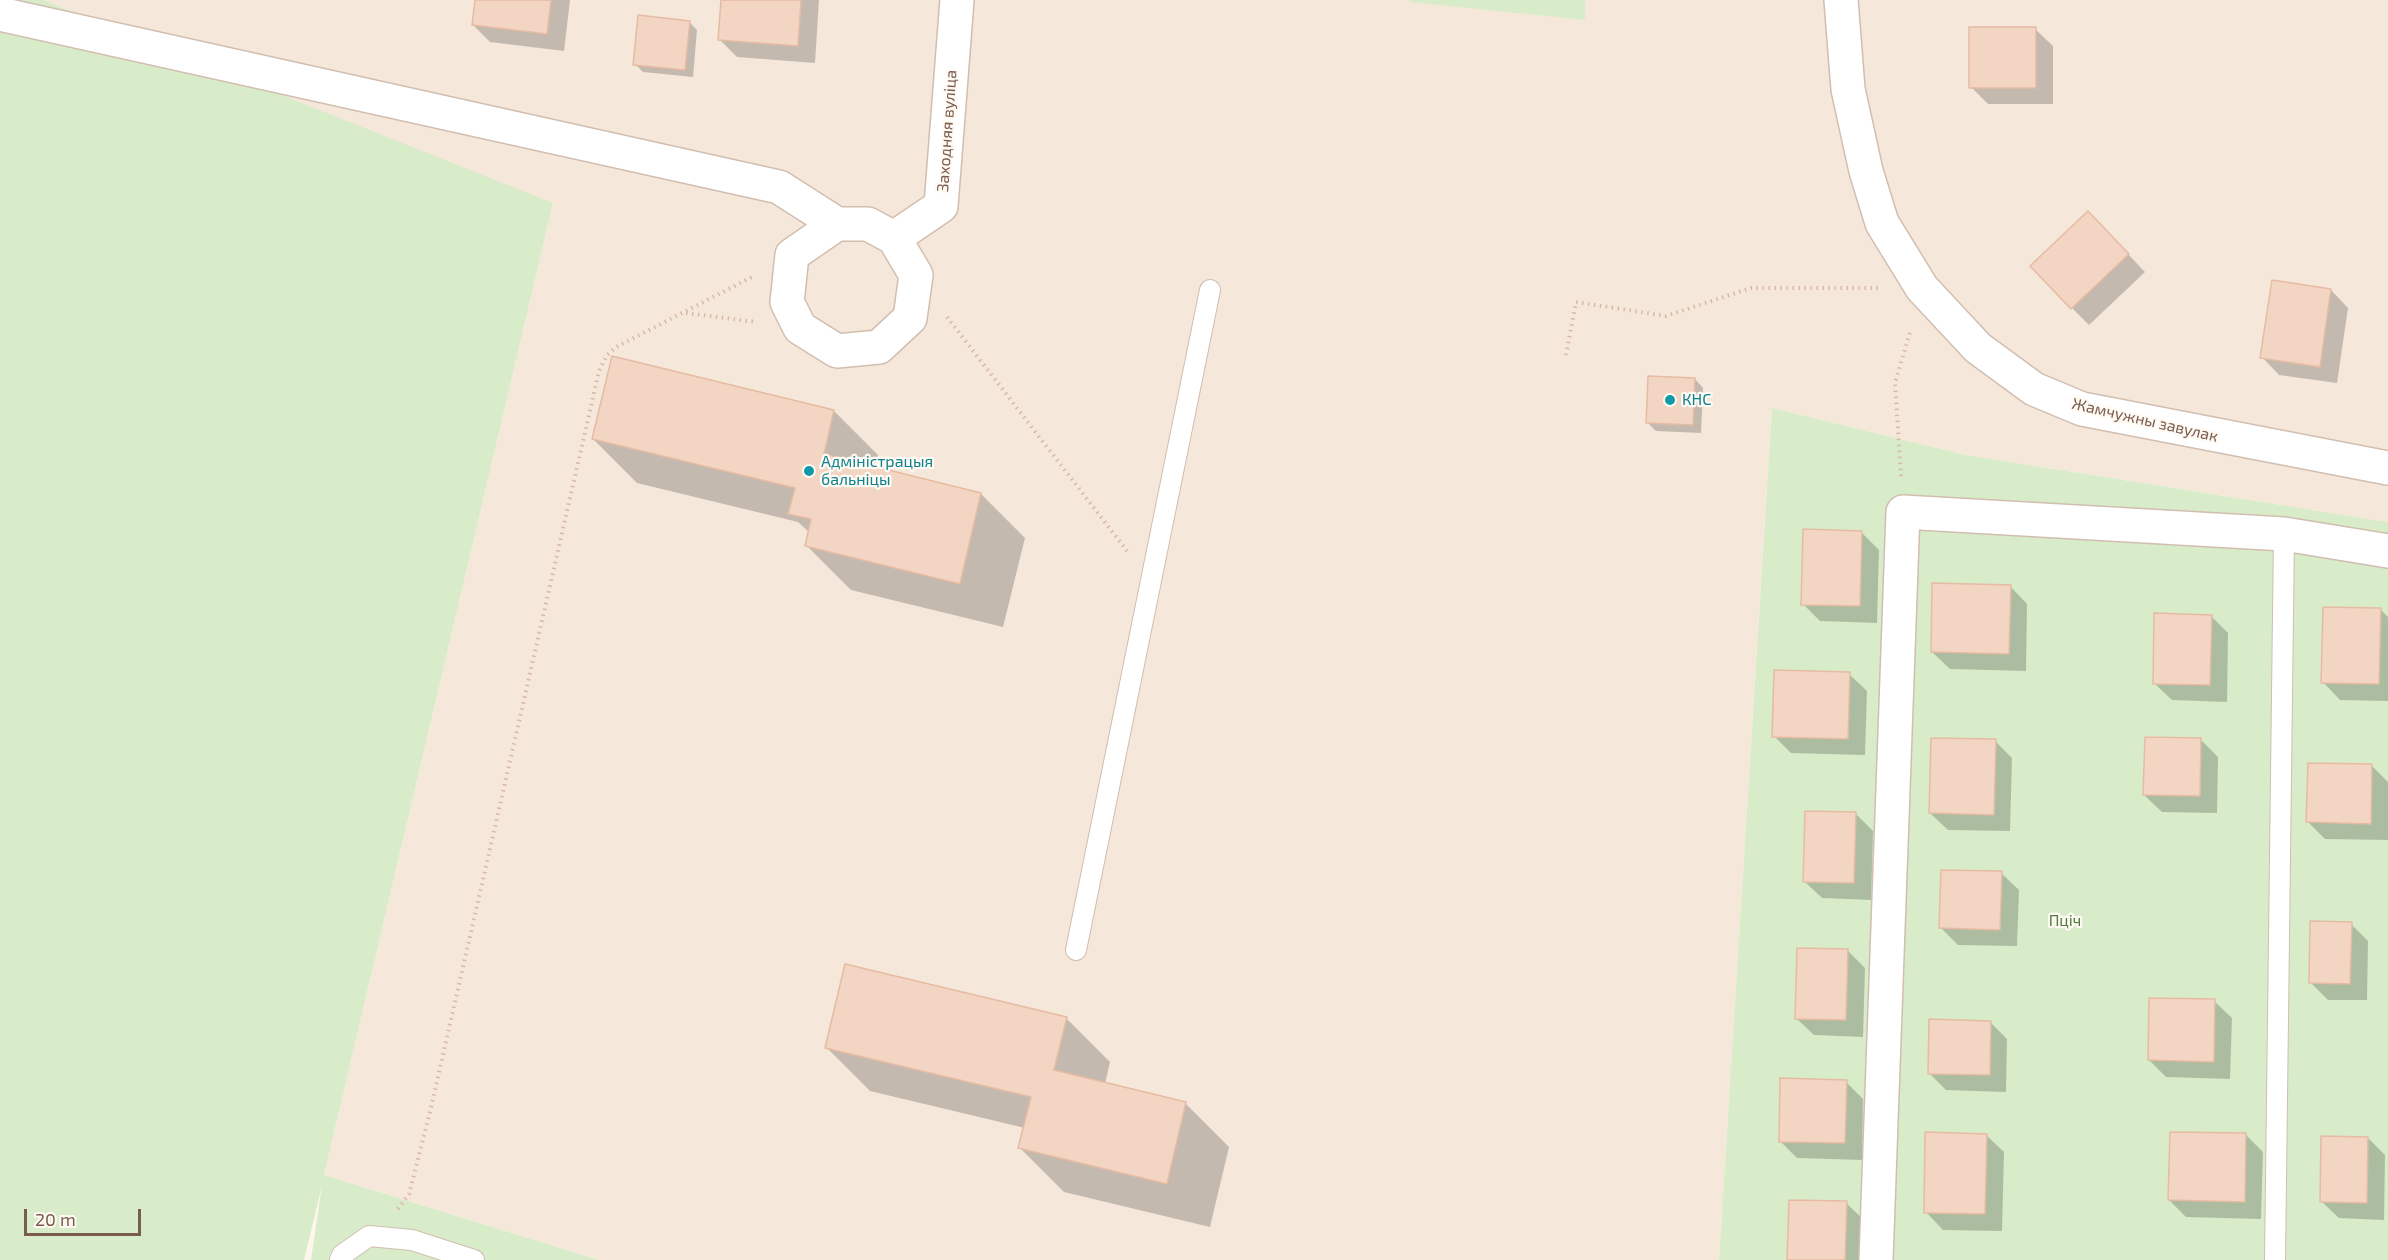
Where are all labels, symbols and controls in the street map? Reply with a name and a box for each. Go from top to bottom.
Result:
street label: Заходняя вуліца [933,69,961,193]
place label: КНС [1682,390,1711,410]
marker: КНС [1663,393,1677,407]
street label: Жамчужны завулак [2070,394,2220,446]
place label: Адміністрацыя бальніцы [821,452,933,490]
marker: Адміністрацыя бальніцы [802,464,816,478]
park label: Пціч [2049,911,2081,931]
scale bar [27,1197,144,1235]
text: 20 m [35,1208,76,1230]

